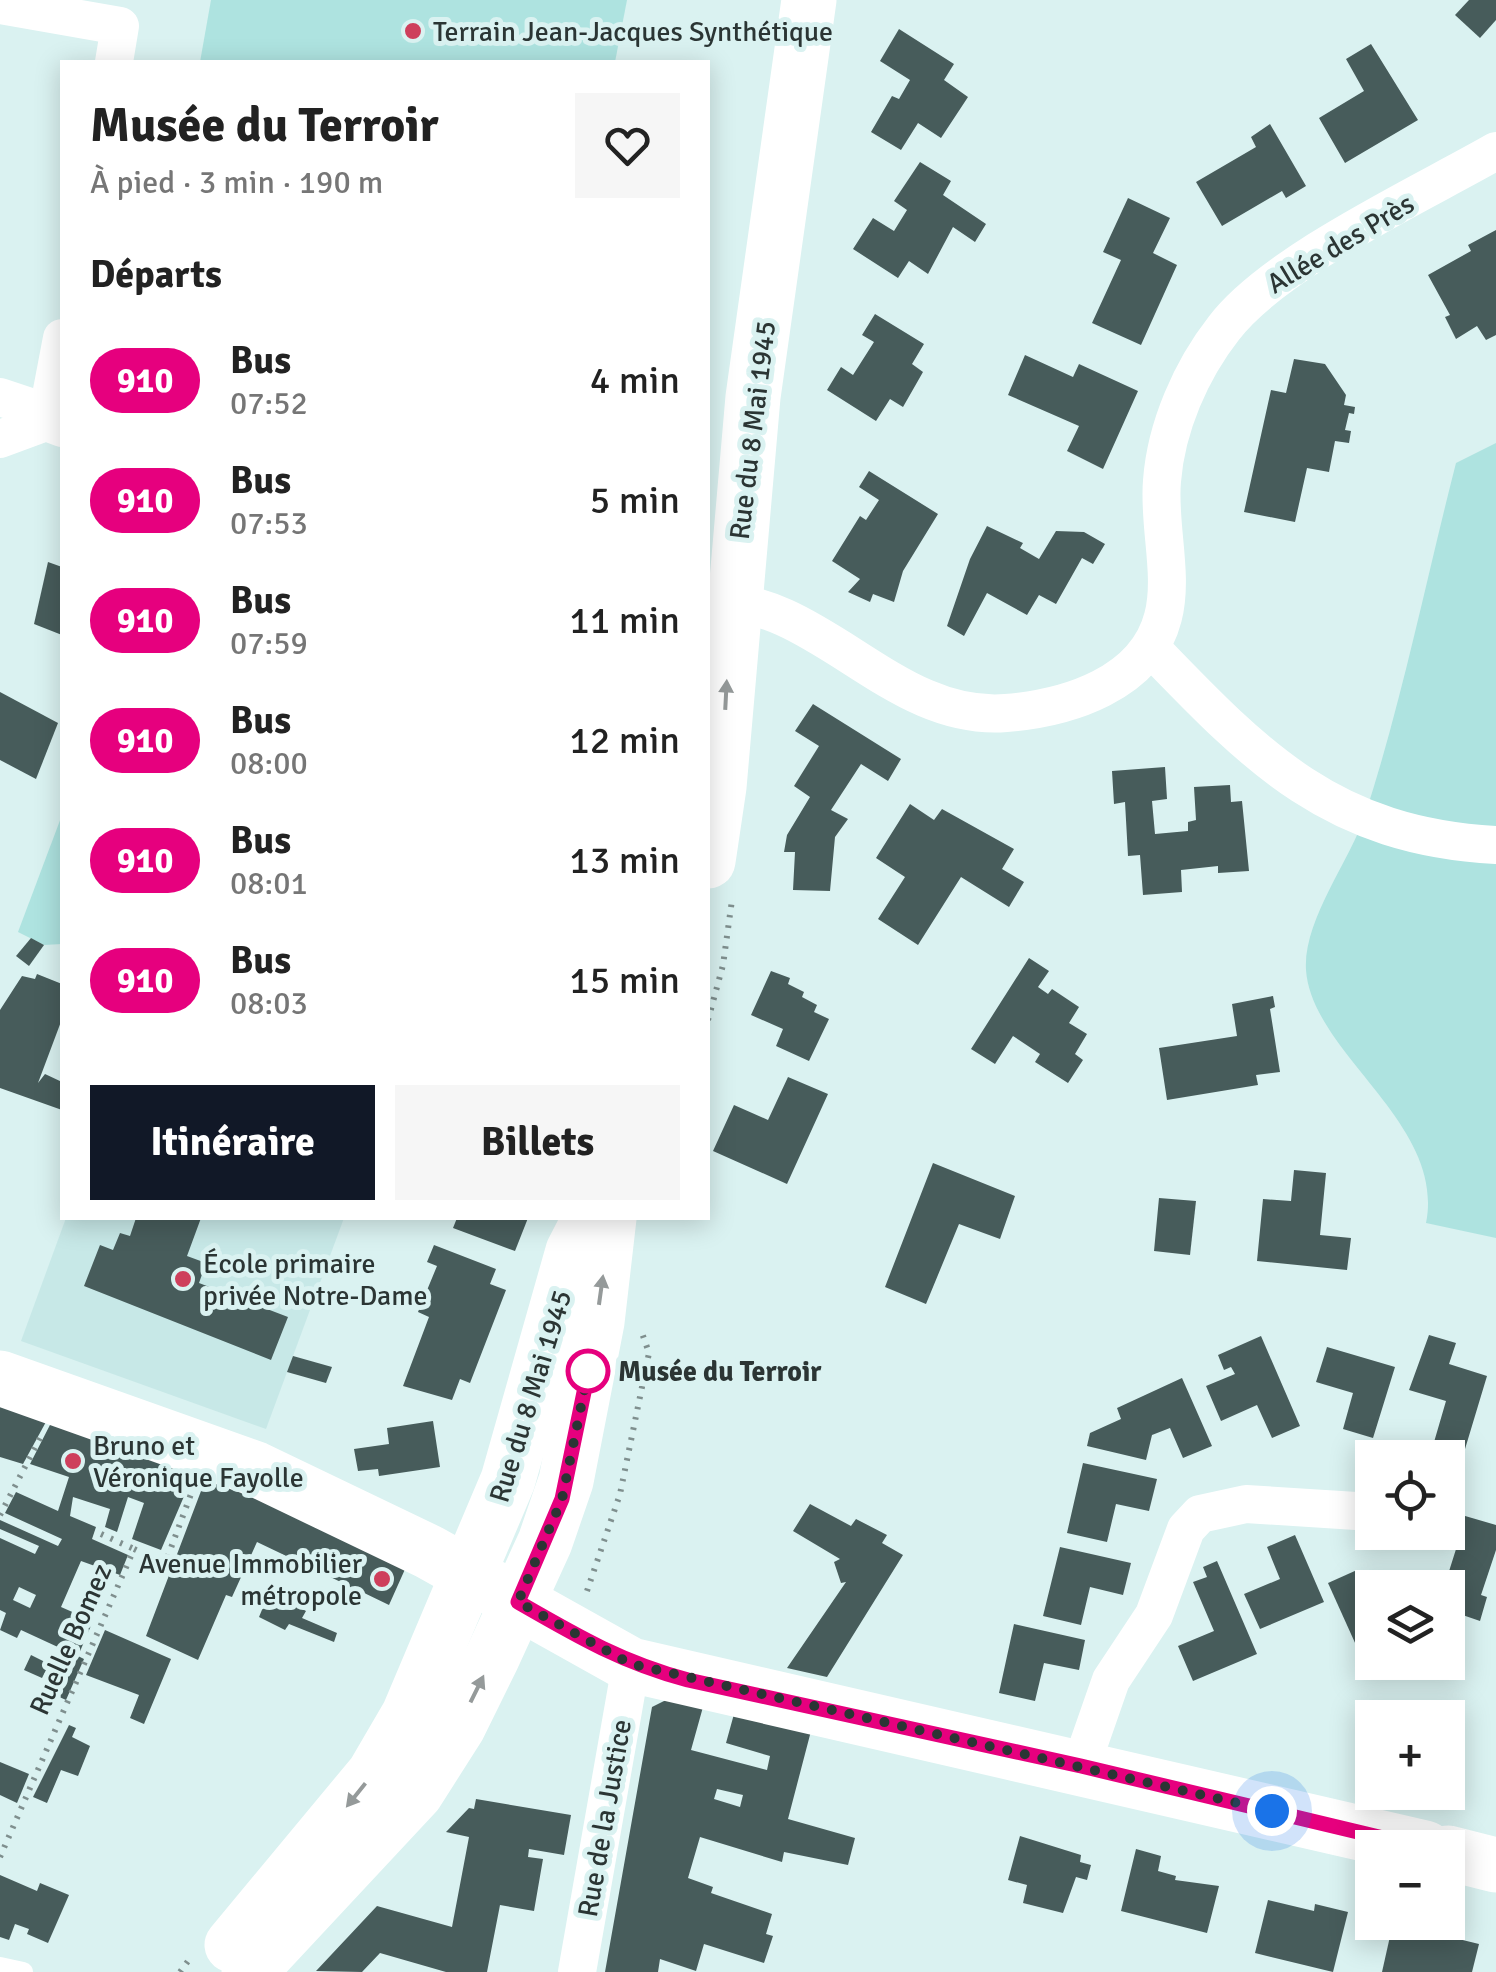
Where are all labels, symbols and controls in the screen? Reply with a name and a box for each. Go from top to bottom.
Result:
place label: Terrain Jean-Jacques Synthétique [433,15,833,49]
marker: Terrain Jean-Jacques Synthétique [402,20,424,42]
button: heart [575,93,680,198]
text: Musée du Terroir [90,96,439,155]
text: À pied · 3 min · 190 m [90,163,383,202]
street label: Allée des Près [1261,187,1420,301]
text: Départs [90,251,222,298]
street label: Rue du 8 Mai 1945 [723,319,783,542]
text: Bus [230,337,291,384]
text: 4 min [590,357,680,404]
text: 910 [117,359,173,402]
text: 07:52 [230,384,308,423]
text: Bus [230,457,291,504]
text: 5 min [590,477,680,524]
text: 910 [117,479,173,522]
text: 07:53 [230,504,308,543]
text: Bus [230,577,291,624]
text: 11 min [569,597,680,644]
text: 910 [117,599,173,642]
text: 07:59 [230,624,308,663]
one-way arrow [718,678,734,710]
text: Bus [230,697,291,744]
text: 12 min [569,717,680,764]
text: 910 [117,719,173,762]
text: 08:00 [230,744,308,783]
text: Bus [230,817,291,864]
text: 13 min [569,837,680,884]
text: 910 [117,839,173,882]
text: 08:01 [230,864,308,903]
text: Bus [230,937,291,984]
text: 15 min [569,957,680,1004]
text: 910 [117,959,173,1002]
text: 08:03 [230,984,308,1023]
button: Itinéraire [90,1085,375,1200]
button: Billets [395,1085,680,1200]
place label: École primaire privée Notre-Dame [203,1247,428,1313]
marker: École primaire privée Notre-Dame [172,1268,194,1290]
one-way arrow [593,1274,609,1306]
street label: Rue du 8 Mai 1945 [482,1286,579,1507]
marker: Musée du Terroir [567,1350,609,1392]
place label: Musée du Terroir [618,1355,822,1389]
place label: Bruno et Véronique Fayolle [93,1429,304,1495]
map controls [1355,1440,1465,1940]
button: locate [1355,1440,1465,1550]
marker: Bruno et Véronique Fayolle [62,1450,84,1472]
place label: Avenue Immobilier métropole [138,1547,363,1613]
street label: Ruelle Bomez [22,1559,119,1720]
marker: Avenue Immobilier métropole [371,1568,393,1590]
button: layers [1355,1570,1465,1680]
one-way arrow [468,1675,485,1704]
button: + [1355,1700,1465,1810]
street label: Rue de la Justice [571,1717,639,1920]
one-way arrow [346,1783,367,1808]
your location [1247,1786,1297,1836]
button: − [1355,1830,1465,1940]

